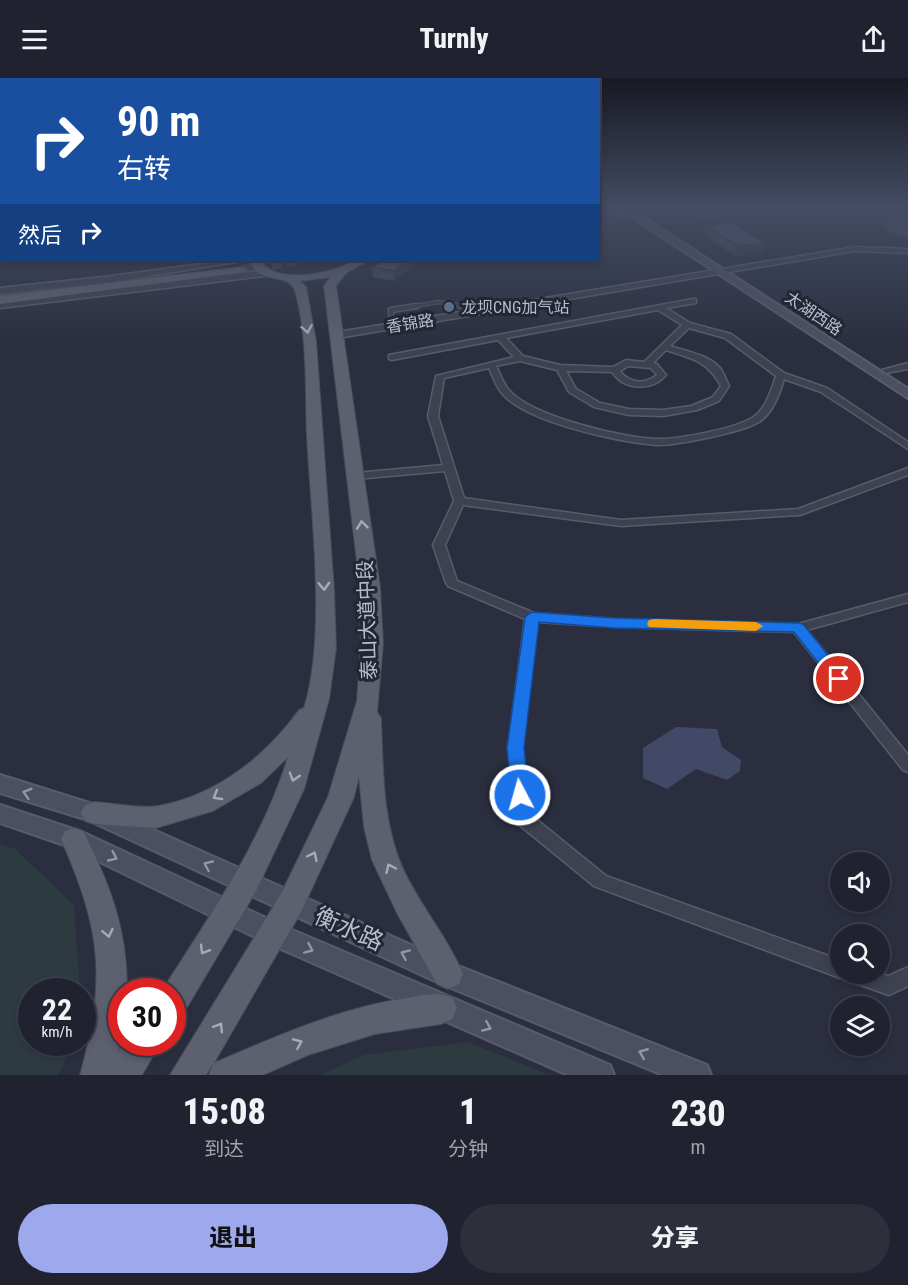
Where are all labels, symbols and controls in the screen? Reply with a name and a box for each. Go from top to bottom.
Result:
icon: menu [18,23,51,56]
text: Turnly [420,23,488,55]
icon: share [857,23,890,56]
text: 90 m [117,97,200,146]
icon: right [18,102,96,180]
text: 右转 [117,153,171,185]
icon: right [74,216,107,249]
text: 然后 [18,223,62,248]
street label: 太湖西路 [782,288,846,339]
place label: 龙坝CNG加气站 [461,298,569,317]
marker: 龙坝CNG加气站 [442,300,456,314]
street label: 香锦路 [385,310,435,337]
one-way arrow [301,324,313,334]
one-way arrow [356,520,369,529]
street label: 泰山大道中段 [353,560,381,680]
one-way arrow [318,582,330,591]
pin [813,653,864,704]
icon: arrive [822,662,855,695]
position arrow [488,763,552,827]
one-way arrow [289,772,301,782]
one-way arrow [22,788,33,800]
one-way arrow [213,789,223,801]
one-way arrow [107,850,118,862]
one-way arrow [306,851,318,862]
map controls [830,852,890,1056]
button: sound [830,852,890,912]
one-way arrow [203,860,214,872]
one-way arrow [385,863,397,874]
street label: 衡水路 [310,902,388,956]
button: search [830,924,890,984]
one-way arrow [100,928,113,938]
one-way arrow [302,942,313,954]
one-way arrow [200,944,212,954]
one-way arrow [400,950,411,962]
speed limit sign: 30 [108,978,186,1056]
text: 22 [42,992,72,1027]
button: layers [830,996,890,1056]
one-way arrow [481,1020,492,1032]
text: km/h [42,1023,72,1041]
one-way arrow [212,1023,224,1033]
one-way arrow [292,1038,303,1050]
one-way arrow [638,1048,649,1060]
text: 15:08 [182,1091,266,1133]
text: 1 [459,1091,477,1133]
text: 230 [671,1093,726,1135]
text: m [691,1135,706,1159]
text: 到达 [204,1137,244,1161]
text: 分钟 [448,1137,488,1161]
button: 退出 [18,1204,448,1273]
button: 分享 [460,1204,890,1273]

